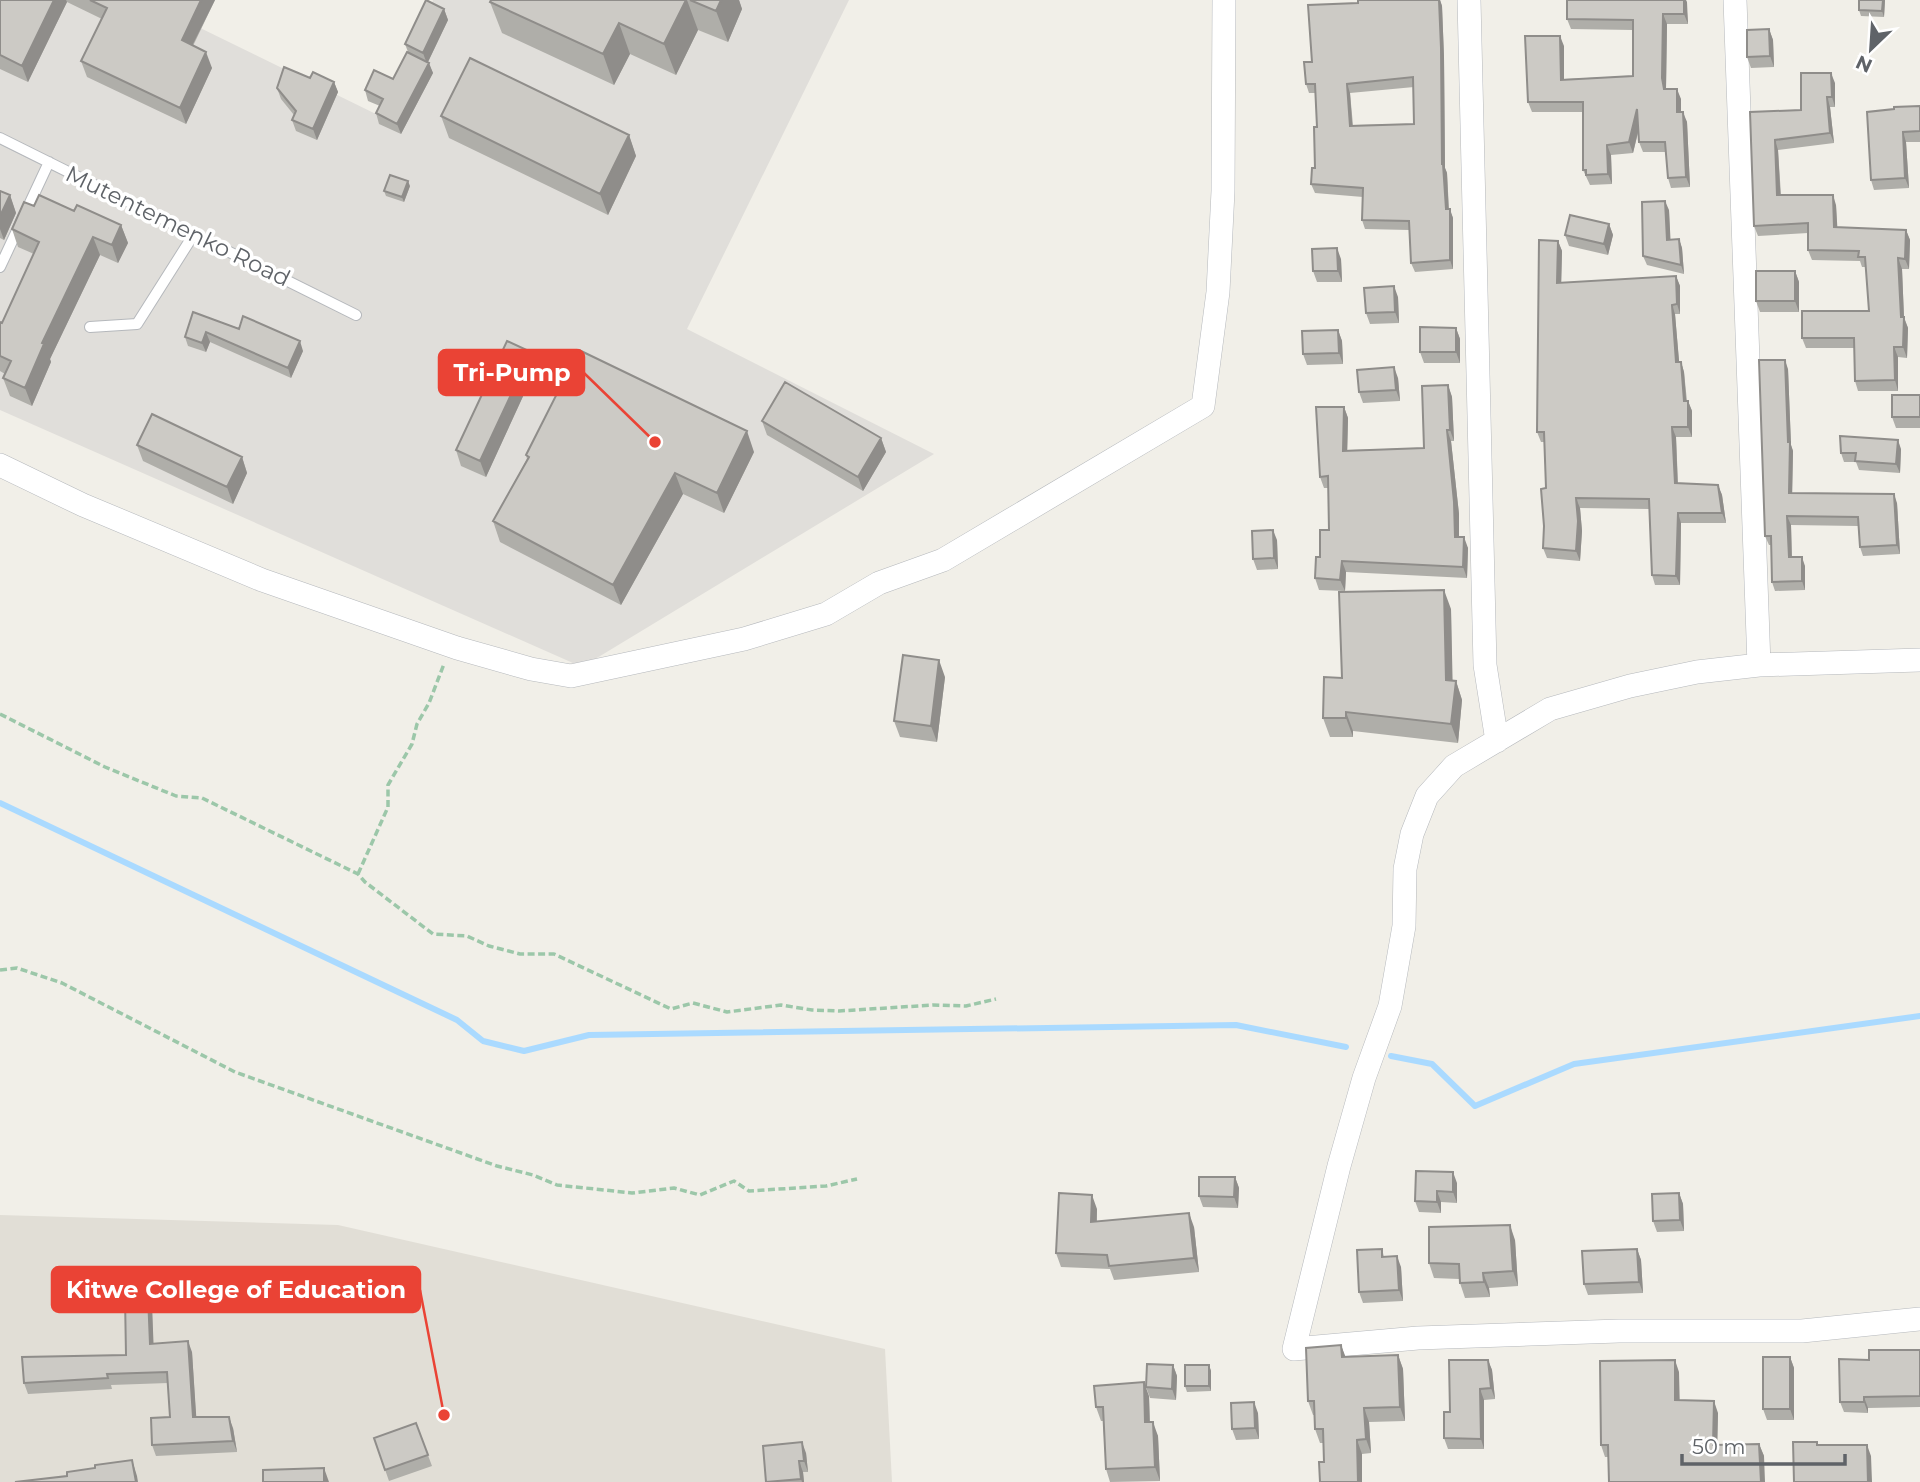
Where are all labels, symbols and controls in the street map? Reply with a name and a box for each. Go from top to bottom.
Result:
north arrow [1836,14,1906,84]
text: N [1852,50,1876,78]
street label: Mutentemenko Road [61,159,295,293]
callout: Tri-Pump [439,350,584,395]
text: Tri-Pump [453,358,571,387]
callout: Kitwe College of Education [52,1267,420,1312]
text: Kitwe College of Education [66,1275,406,1304]
scale bar [1682,1422,1845,1466]
text: 50 m [1692,1434,1746,1459]

